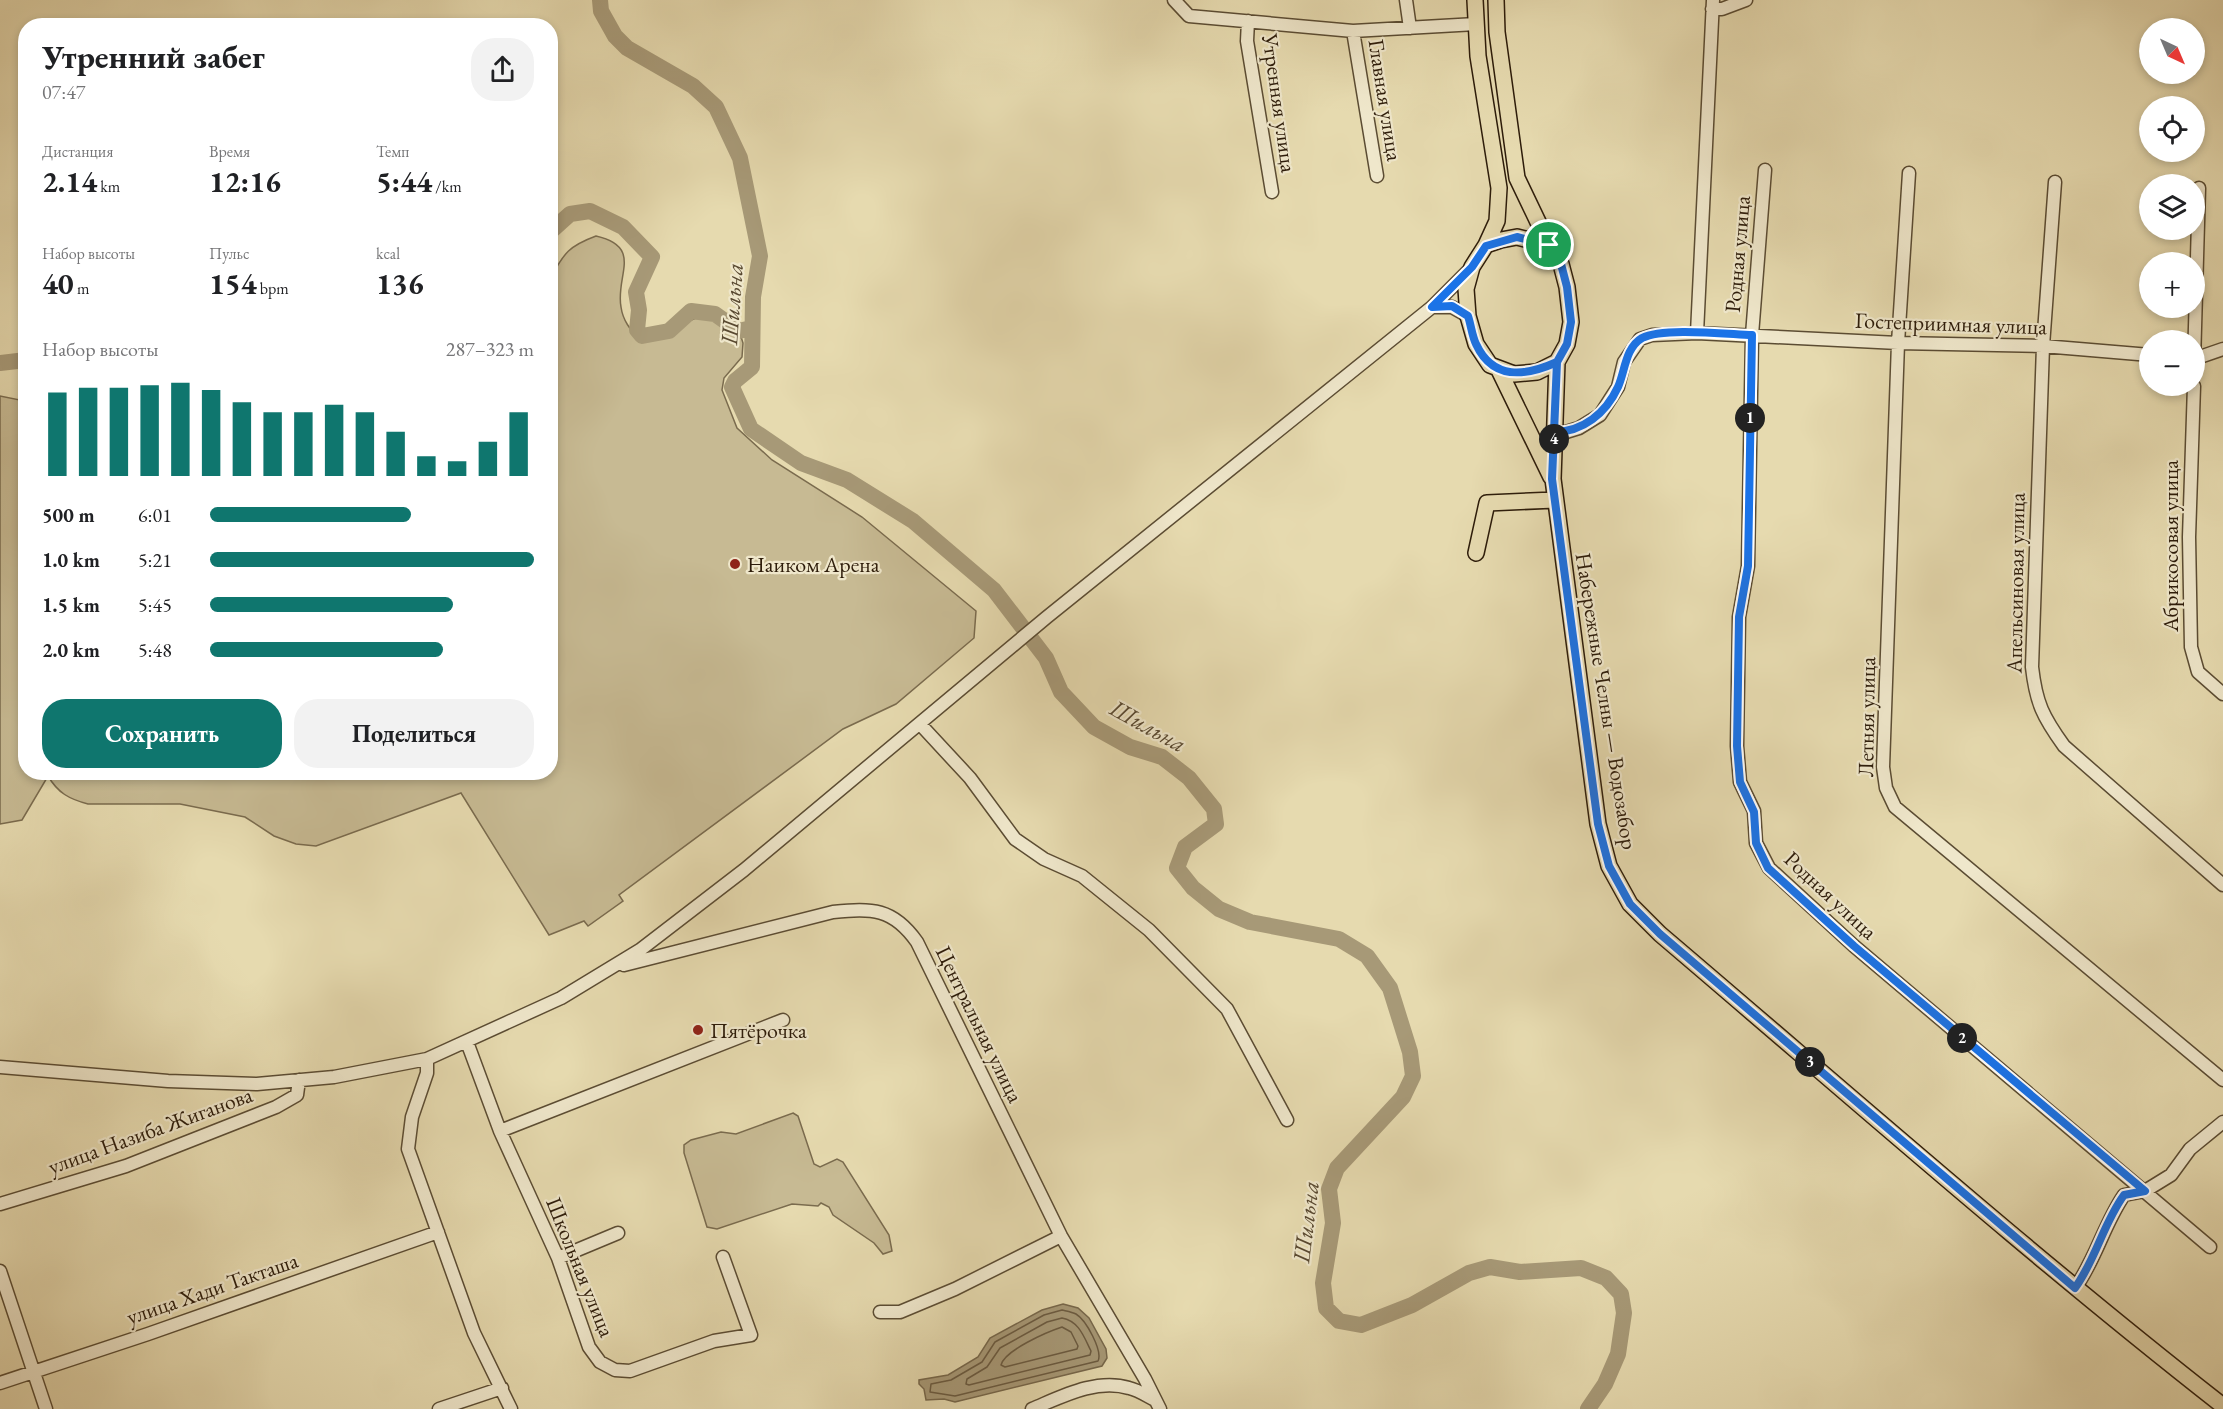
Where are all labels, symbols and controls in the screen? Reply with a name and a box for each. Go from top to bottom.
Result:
north arrow [2139,18,2205,84]
map controls [2139,18,2205,396]
street label: Утренняя улица [1255,31,1304,175]
text: Утренний забег [42,35,265,78]
street label: Главная улица [1362,37,1409,163]
button: share [471,38,534,101]
text: 07:47 [42,79,85,105]
button: locate [2139,96,2205,162]
text: Дистанция [42,141,113,162]
text: Время [209,141,250,162]
text: Темп [376,141,409,162]
text: 2.14 [42,162,97,201]
text: 12:16 [209,162,281,201]
text: 5:44 [376,162,432,201]
button: layers [2139,174,2205,240]
text: km [97,176,120,197]
text: /km [432,176,462,197]
street label: Родная улица [1718,194,1757,314]
pin [1523,219,1574,270]
icon: arrive [1532,228,1565,261]
text: Набор высоты [42,243,135,264]
text: Пульс [209,243,250,264]
text: kcal [376,243,400,264]
button: + [2139,252,2205,318]
water label: Шильна [713,262,750,347]
text: 40 [42,264,74,303]
text: 154 [209,264,257,303]
text: 136 [376,264,424,303]
text: m [74,278,89,299]
text: bpm [257,278,289,299]
street label: Гостеприимная улица [1854,306,2048,341]
button: − [2139,330,2205,396]
text: Набор высоты [42,336,158,362]
text: 287–323 m [446,336,534,362]
pin: 1 [1735,403,1765,433]
text: 1 [1746,407,1754,428]
pin: 4 [1539,424,1569,454]
text: 4 [1550,428,1558,449]
street label: Абрикосовая улица [2156,460,2185,633]
street label: Апельсиновая улица [1999,492,2032,675]
text: 500 m [42,502,95,528]
text: 6:01 [138,502,172,528]
text: 1.0 km [42,547,100,573]
text: 5:21 [138,547,172,573]
place label: Наиком Арена [747,550,880,579]
street label: Набережные Челны — Водозабор [1569,551,1644,852]
marker: Наиком Арена [728,557,742,571]
text: 1.5 km [42,592,100,618]
text: 5:45 [138,592,172,618]
text: 2.0 km [42,637,100,663]
text: 5:48 [138,637,172,663]
street label: Летняя улица [1851,656,1882,777]
water label: Шильна [1104,692,1192,759]
button: Сохранить [42,699,282,768]
button: Поделиться [294,699,534,768]
street label: Родная улица [1778,845,1884,946]
street label: Центральная улица [929,941,1030,1108]
place label: Пятёрочка [710,1016,807,1045]
marker: Пятёрочка [691,1023,705,1037]
pin: 2 [1947,1023,1977,1053]
text: 2 [1958,1027,1966,1048]
pin: 3 [1795,1047,1825,1077]
text: 3 [1806,1051,1814,1072]
street label: улица Назиба Жиганова [44,1080,257,1181]
water label: Шильна [1285,1179,1326,1266]
street label: Школьная улица [539,1193,622,1342]
street label: улица Хади Такташа [123,1245,302,1331]

